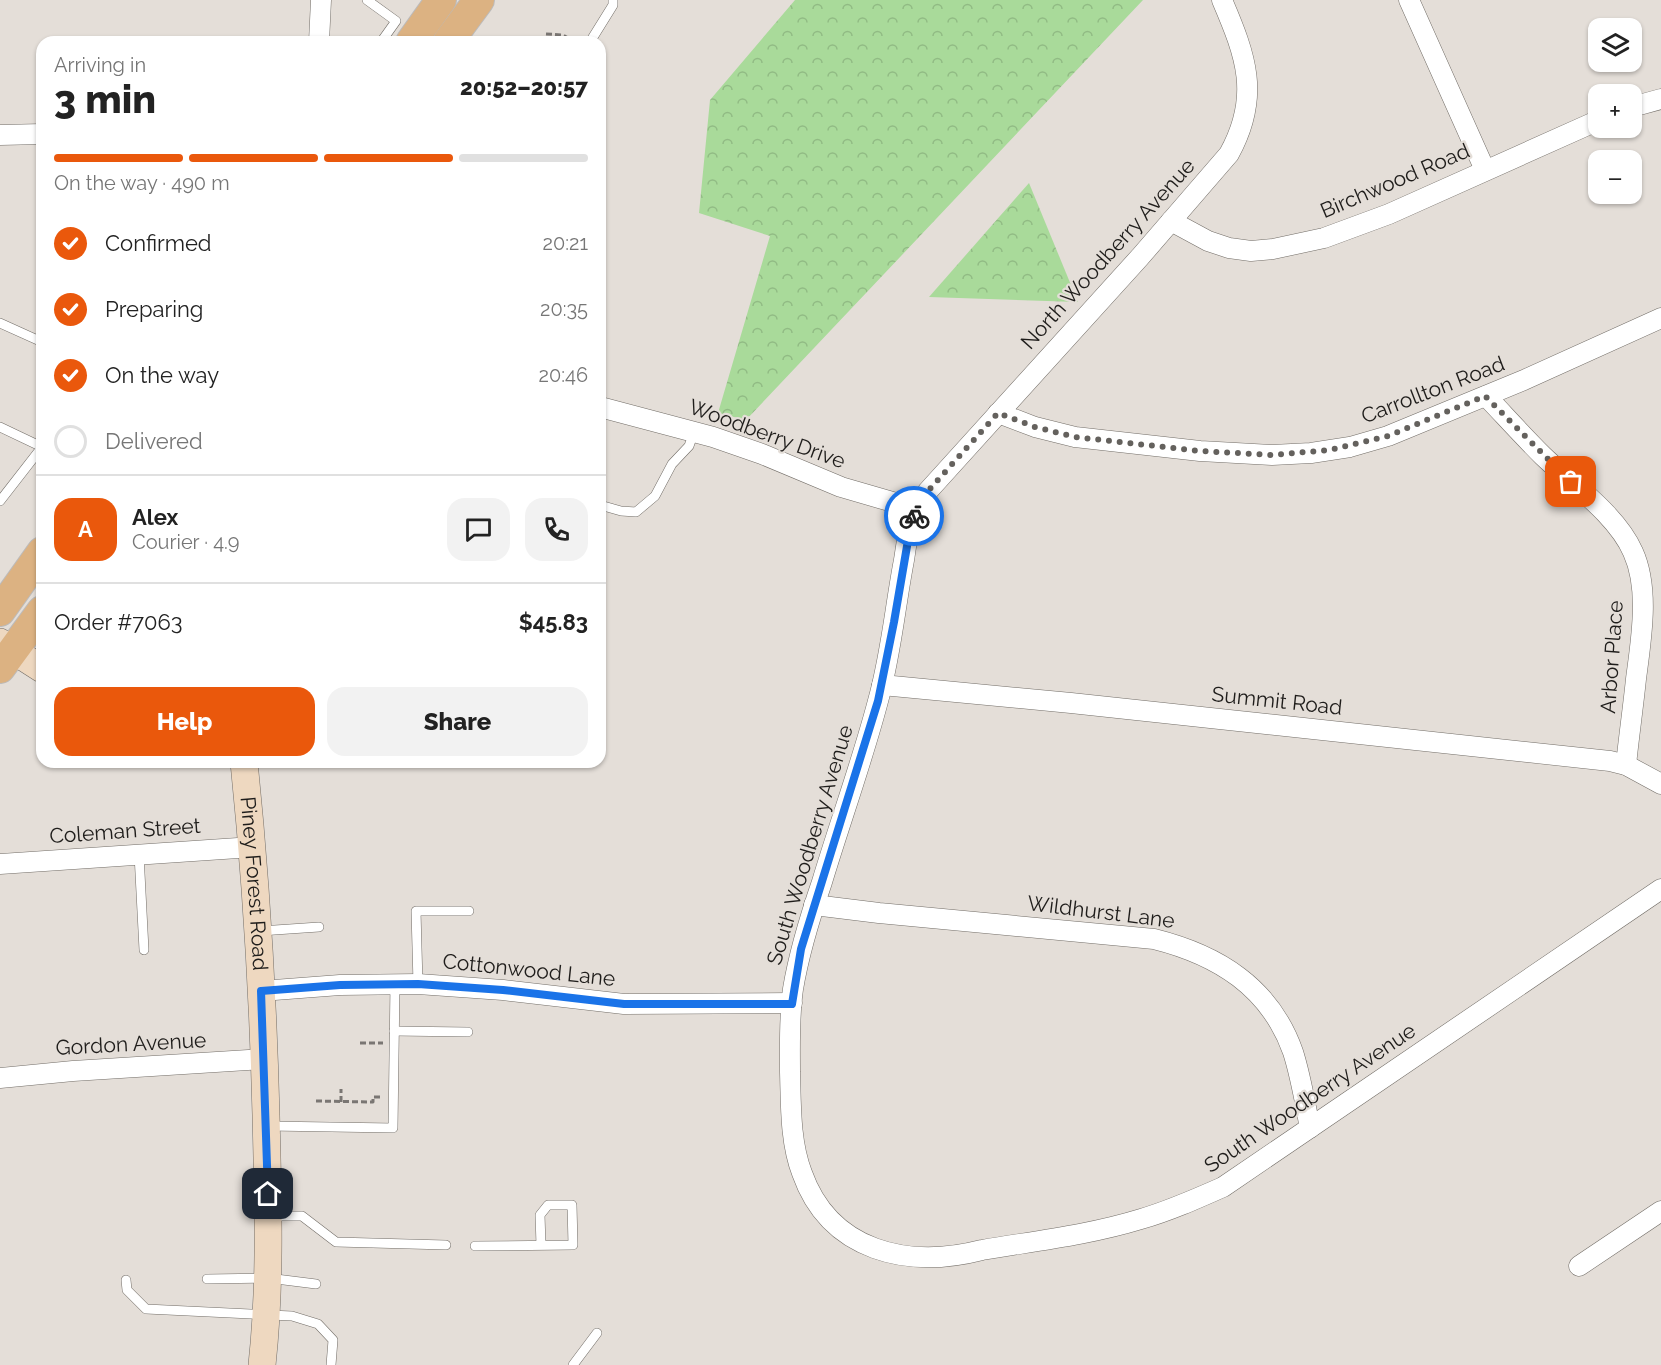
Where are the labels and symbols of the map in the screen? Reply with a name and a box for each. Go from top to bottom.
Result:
street label: Birchwood Road [1316,138,1473,223]
street label: North Woodberry Avenue [1015,153,1200,354]
street label: Carrollton Road [1358,351,1508,428]
street label: Woodberry Drive [685,394,849,473]
pin [1545,456,1596,507]
courier [884,486,944,546]
street label: Arbor Place [1595,600,1628,714]
street label: Summit Road [1211,681,1344,720]
street label: South Woodberry Avenue [761,722,858,968]
street label: Piney Forest Road [235,795,273,971]
street label: Coleman Street [49,813,201,848]
street label: Wildhurst Lane [1026,890,1176,933]
street label: Cottonwood Lane [441,948,617,991]
street label: South Woodberry Avenue [1199,1017,1420,1178]
street label: Gordon Avenue [55,1027,207,1060]
pin [242,1168,293,1219]

